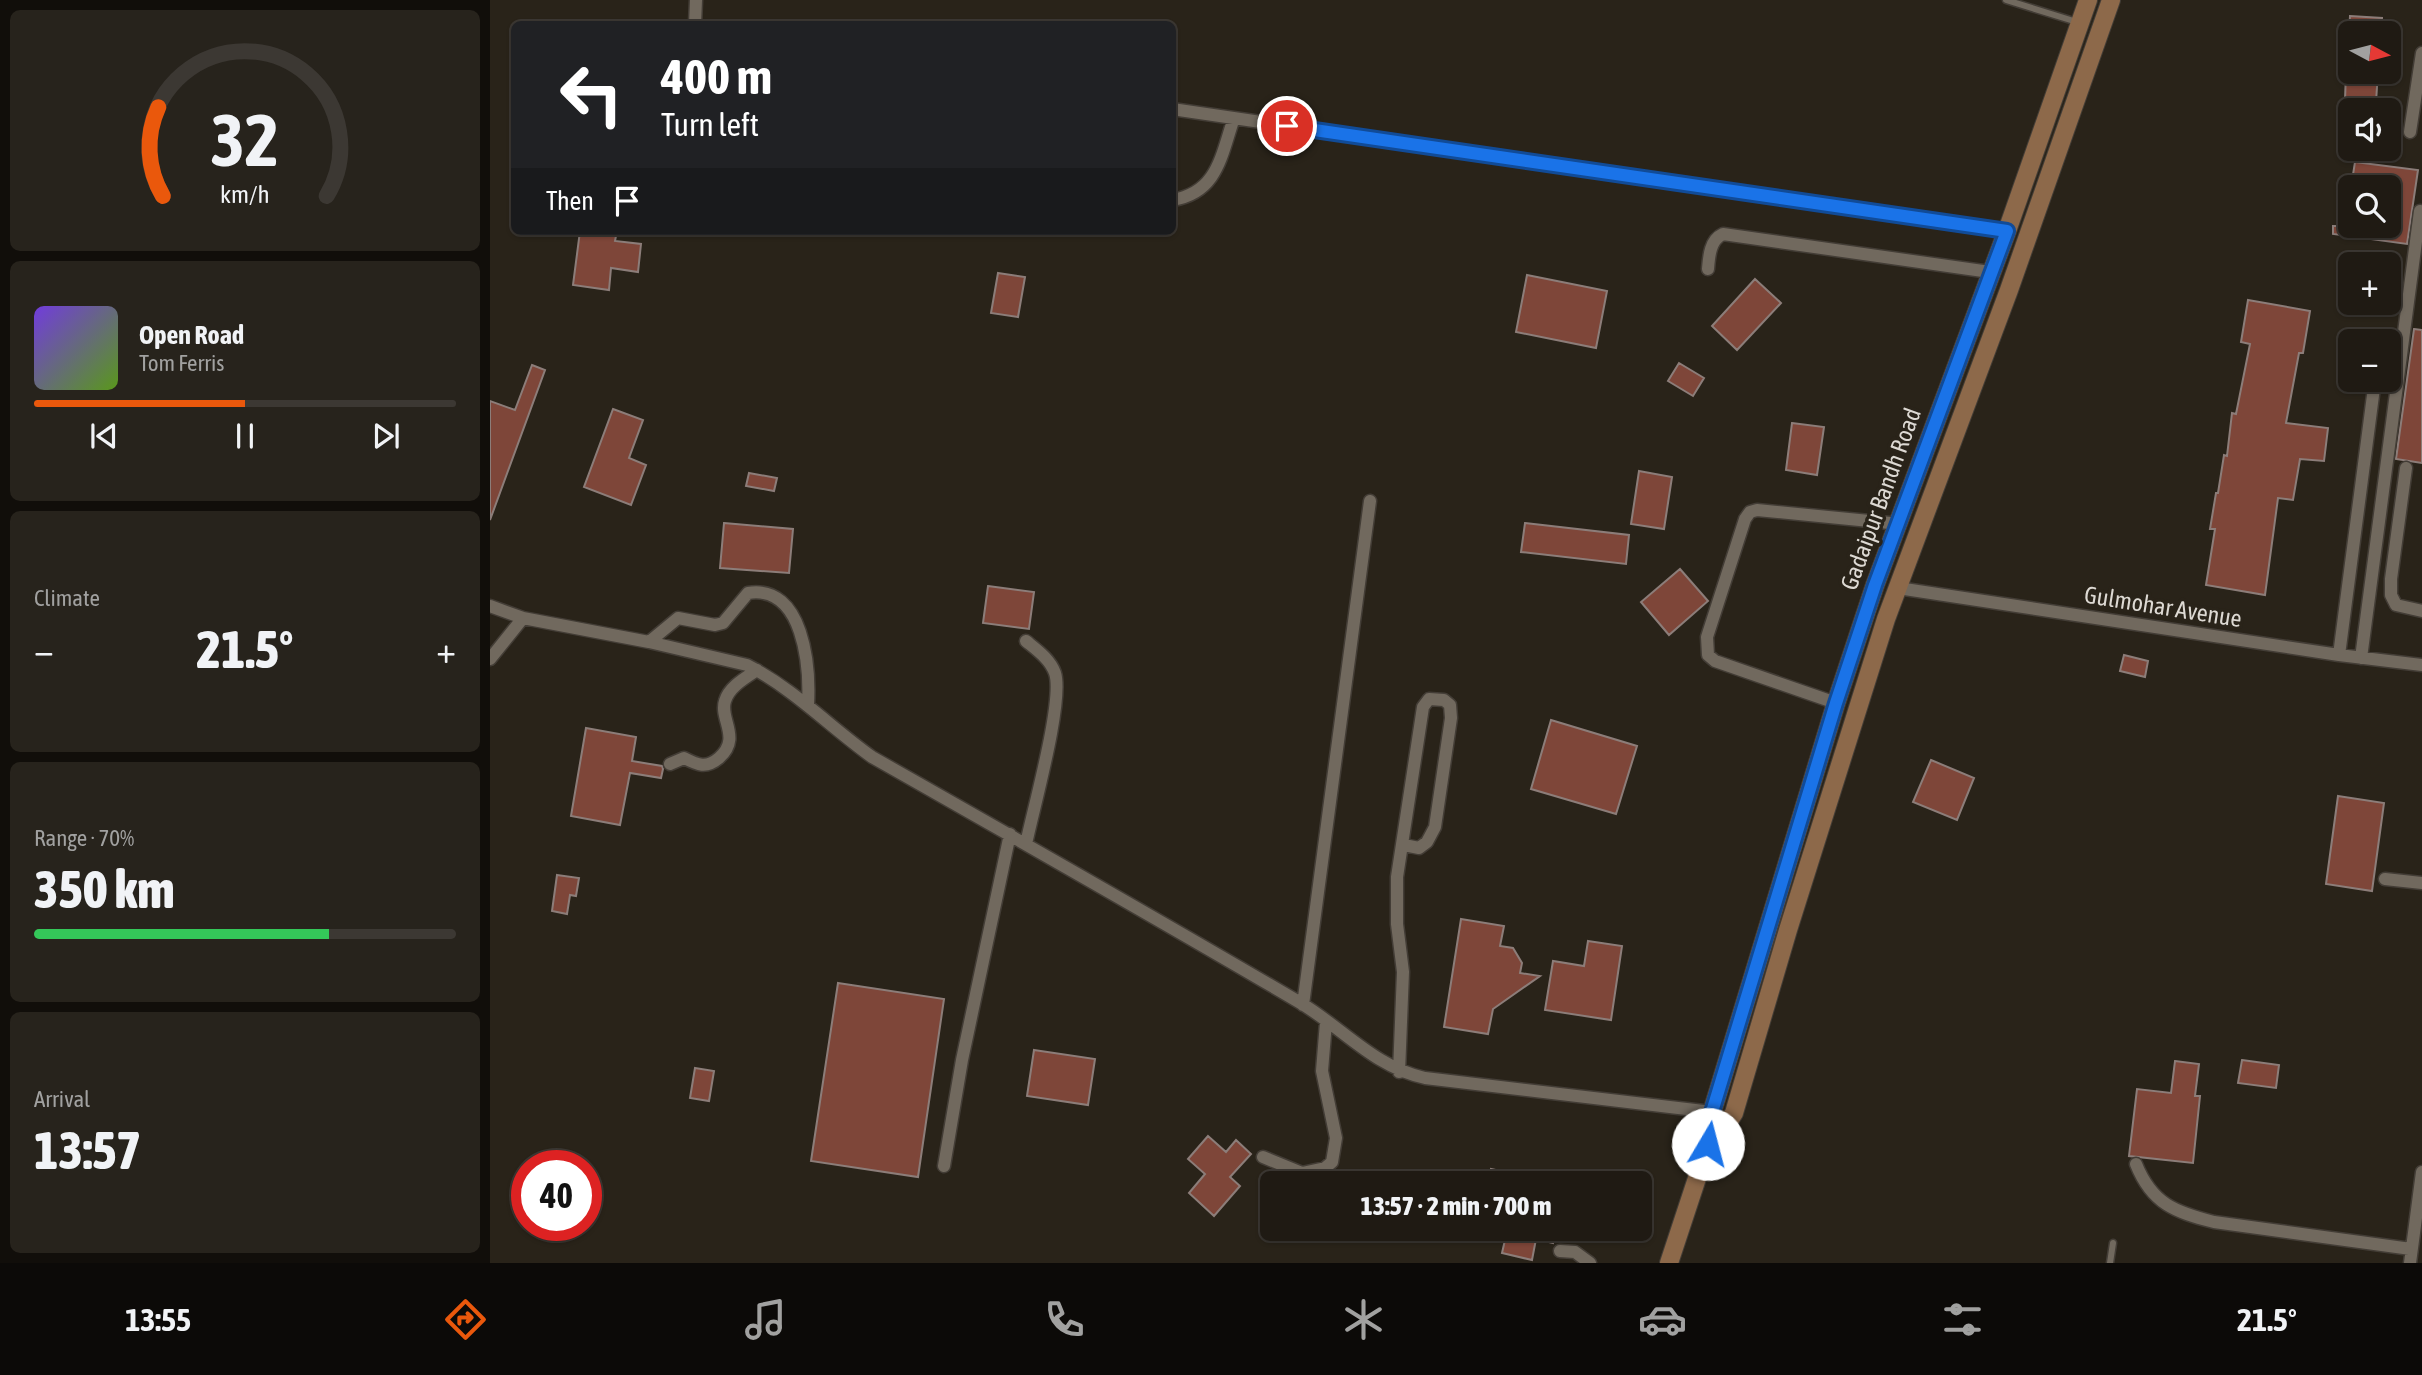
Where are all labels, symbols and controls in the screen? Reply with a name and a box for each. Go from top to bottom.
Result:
north arrow [2338,21,2401,84]
map controls [2338,21,2401,392]
text: 400 m [661,48,772,104]
icon: left [546,49,637,140]
pin [1257,96,1317,156]
button: sound [2338,98,2401,161]
text: 32 [211,99,279,182]
text: Turn left [661,106,759,143]
icon: arrive [1268,107,1306,145]
button: search [2338,175,2401,238]
text: km/h [220,180,270,208]
icon: arrive [608,182,646,220]
text: Then [546,186,594,216]
button: + [2338,252,2401,315]
text: Open Road [139,320,244,350]
button: − [2338,329,2401,392]
text: Tom Ferris [139,350,224,376]
street label: Gadaipur Bandh Road [1835,404,1926,593]
icon: previous [85,417,123,455]
icon: pause [226,417,264,455]
icon: next [367,417,405,455]
street label: Gulmohar Avenue [2083,581,2244,632]
text: Climate [34,585,100,611]
text: 21.5° [197,619,293,679]
text: − [34,628,54,671]
text: + [436,628,456,671]
text: Range · 70% [34,825,134,851]
text: 350 km [34,859,175,919]
text: Arrival [34,1086,90,1112]
position arrow [1671,1107,1745,1181]
text: 13:57 [34,1120,141,1180]
speed limit sign: 40 [511,1150,602,1241]
text: 13:57 · 2 min · 700 m [1361,1191,1551,1221]
icon: directions [441,1295,490,1344]
icon: music [741,1295,790,1344]
icon: phone [1040,1295,1089,1344]
icon: climate [1339,1295,1388,1344]
icon: car [1638,1295,1687,1344]
icon: filters [1938,1295,1987,1344]
text: 13:55 [125,1301,191,1338]
text: 21.5° [2237,1301,2297,1338]

